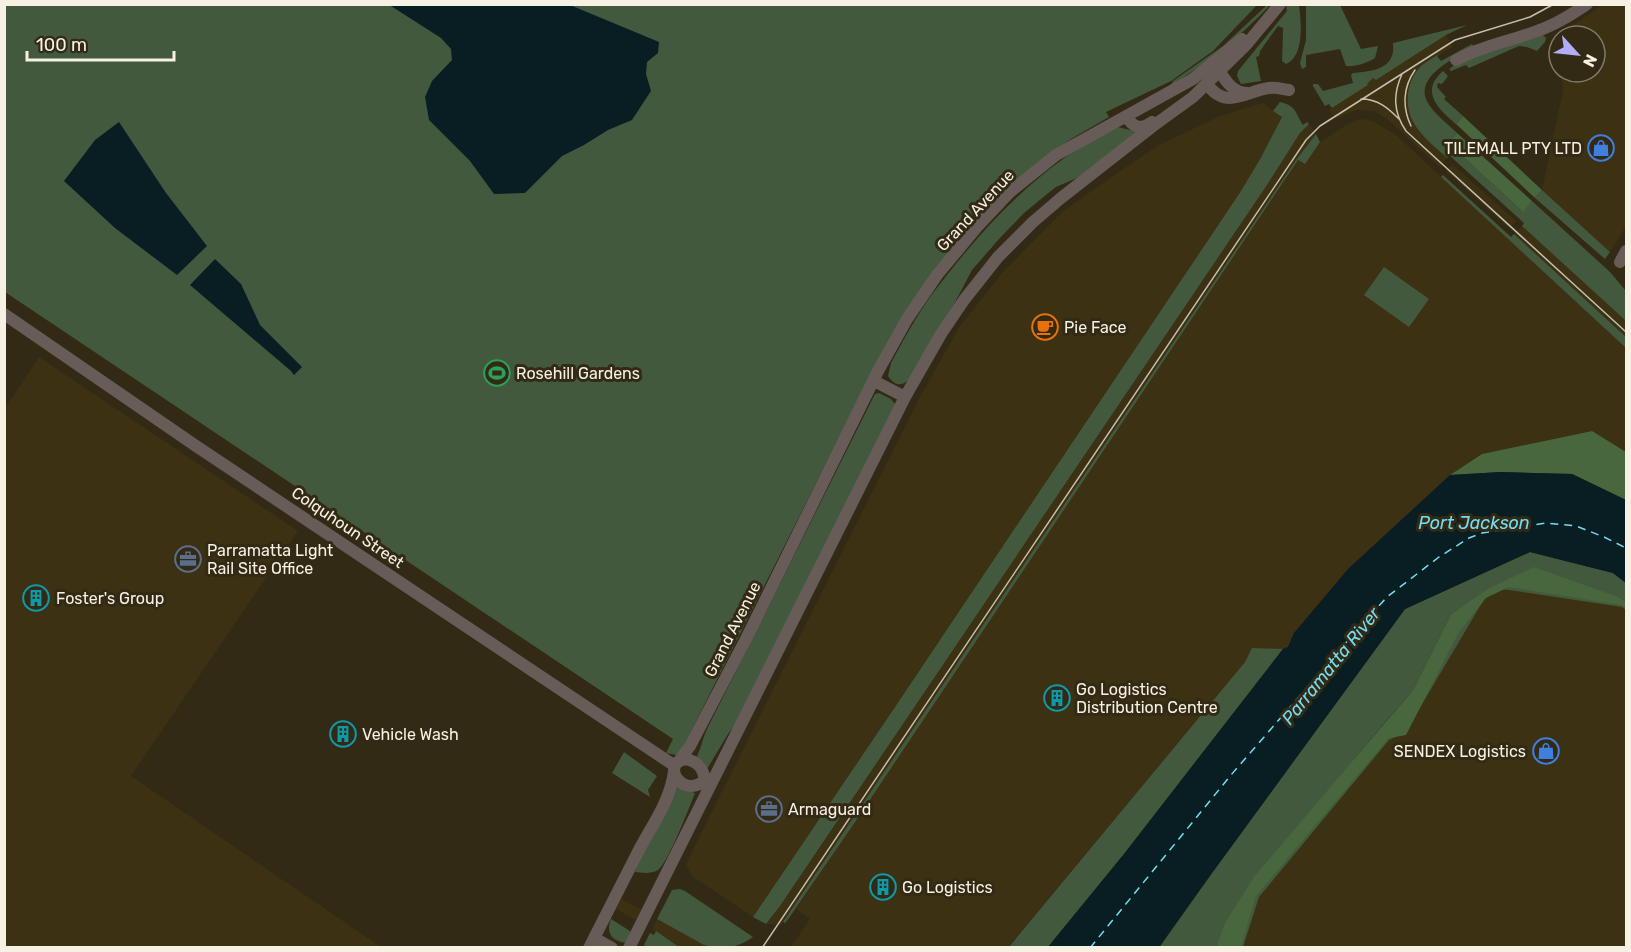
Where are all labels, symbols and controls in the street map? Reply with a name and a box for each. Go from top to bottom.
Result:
scale bar [27,24,174,62]
north arrow [1547,24,1607,84]
text: 100 m [36,34,87,56]
text: N [1579,51,1601,70]
shop icon: TILEMALL PTY LTD [1586,133,1616,163]
place label: TILEMALL PTY LTD [1444,139,1582,158]
street label: Grand Avenue [933,166,1018,255]
cafe icon: Pie Face [1030,312,1060,342]
place label: Pie Face [1064,318,1127,337]
sports icon: Rosehill Gardens [482,358,512,388]
place label: Rosehill Gardens [516,364,640,383]
street label: Colquhoun Street [288,483,407,572]
water label: Port Jackson [1418,512,1530,534]
place label: Parramatta Light Rail Site Office [207,541,333,578]
office icon: Parramatta Light Rail Site Office [173,544,203,574]
street label: Grand Avenue [700,578,765,680]
building icon: Foster's Group [21,583,51,613]
place label: Foster's Group [56,589,164,608]
water label: Parramatta River [1277,602,1386,729]
place label: Go Logistics Distribution Centre [1076,680,1218,717]
building icon: Go Logistics Distribution Centre [1042,683,1072,713]
building icon: Vehicle Wash [328,719,358,749]
place label: Vehicle Wash [362,725,459,744]
shop icon: SENDEX Logistics [1531,736,1561,766]
place label: SENDEX Logistics [1394,742,1526,761]
office icon: Armaguard [754,794,784,824]
place label: Armaguard [788,800,871,819]
building icon: Go Logistics [868,872,898,902]
place label: Go Logistics [902,878,993,897]

